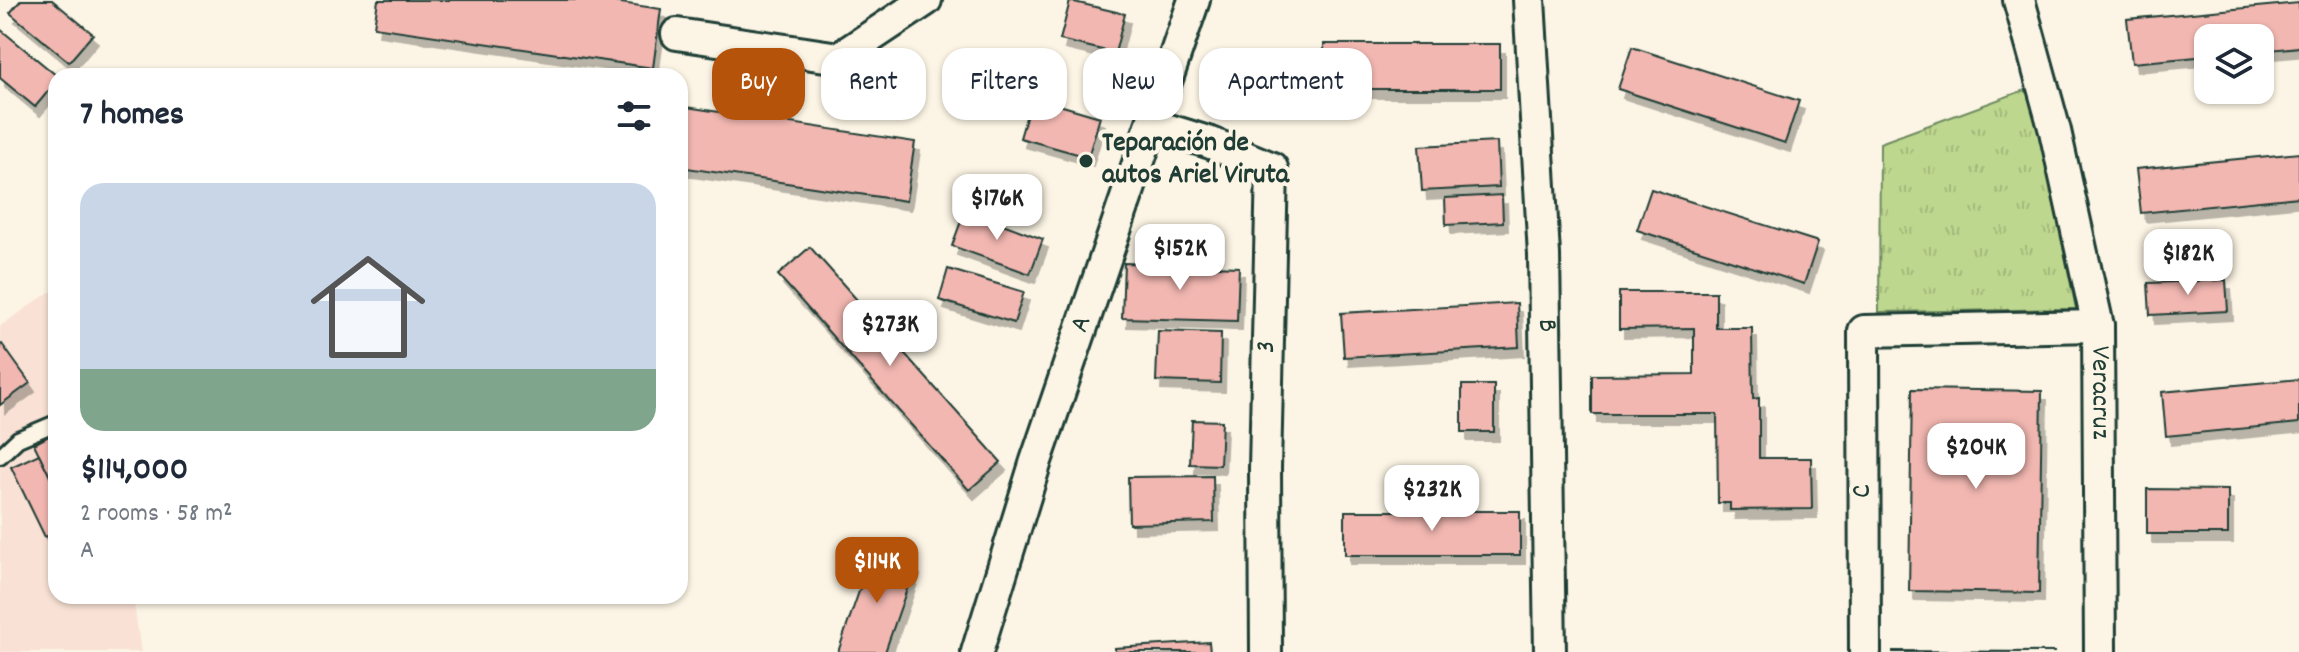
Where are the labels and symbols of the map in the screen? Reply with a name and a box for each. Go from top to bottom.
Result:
place label: Teparación de autos Ariel Viruta [1102,125,1290,197]
marker: Teparación de autos Ariel Viruta [1077,152,1095,170]
pin: $176K [941,174,1053,242]
pin: $152K [1124,224,1236,292]
pin: $182K [2132,229,2244,297]
pin: $273K [834,300,946,368]
street label: A [1061,311,1104,338]
street label: B [1525,319,1565,332]
street label: 3 [1248,340,1288,354]
street label: Veracruz [2078,345,2119,440]
pin: $204K [1920,423,2032,491]
pin: $232K [1376,465,1488,533]
street label: C [1844,484,1884,498]
pin: $114K [821,537,933,605]

